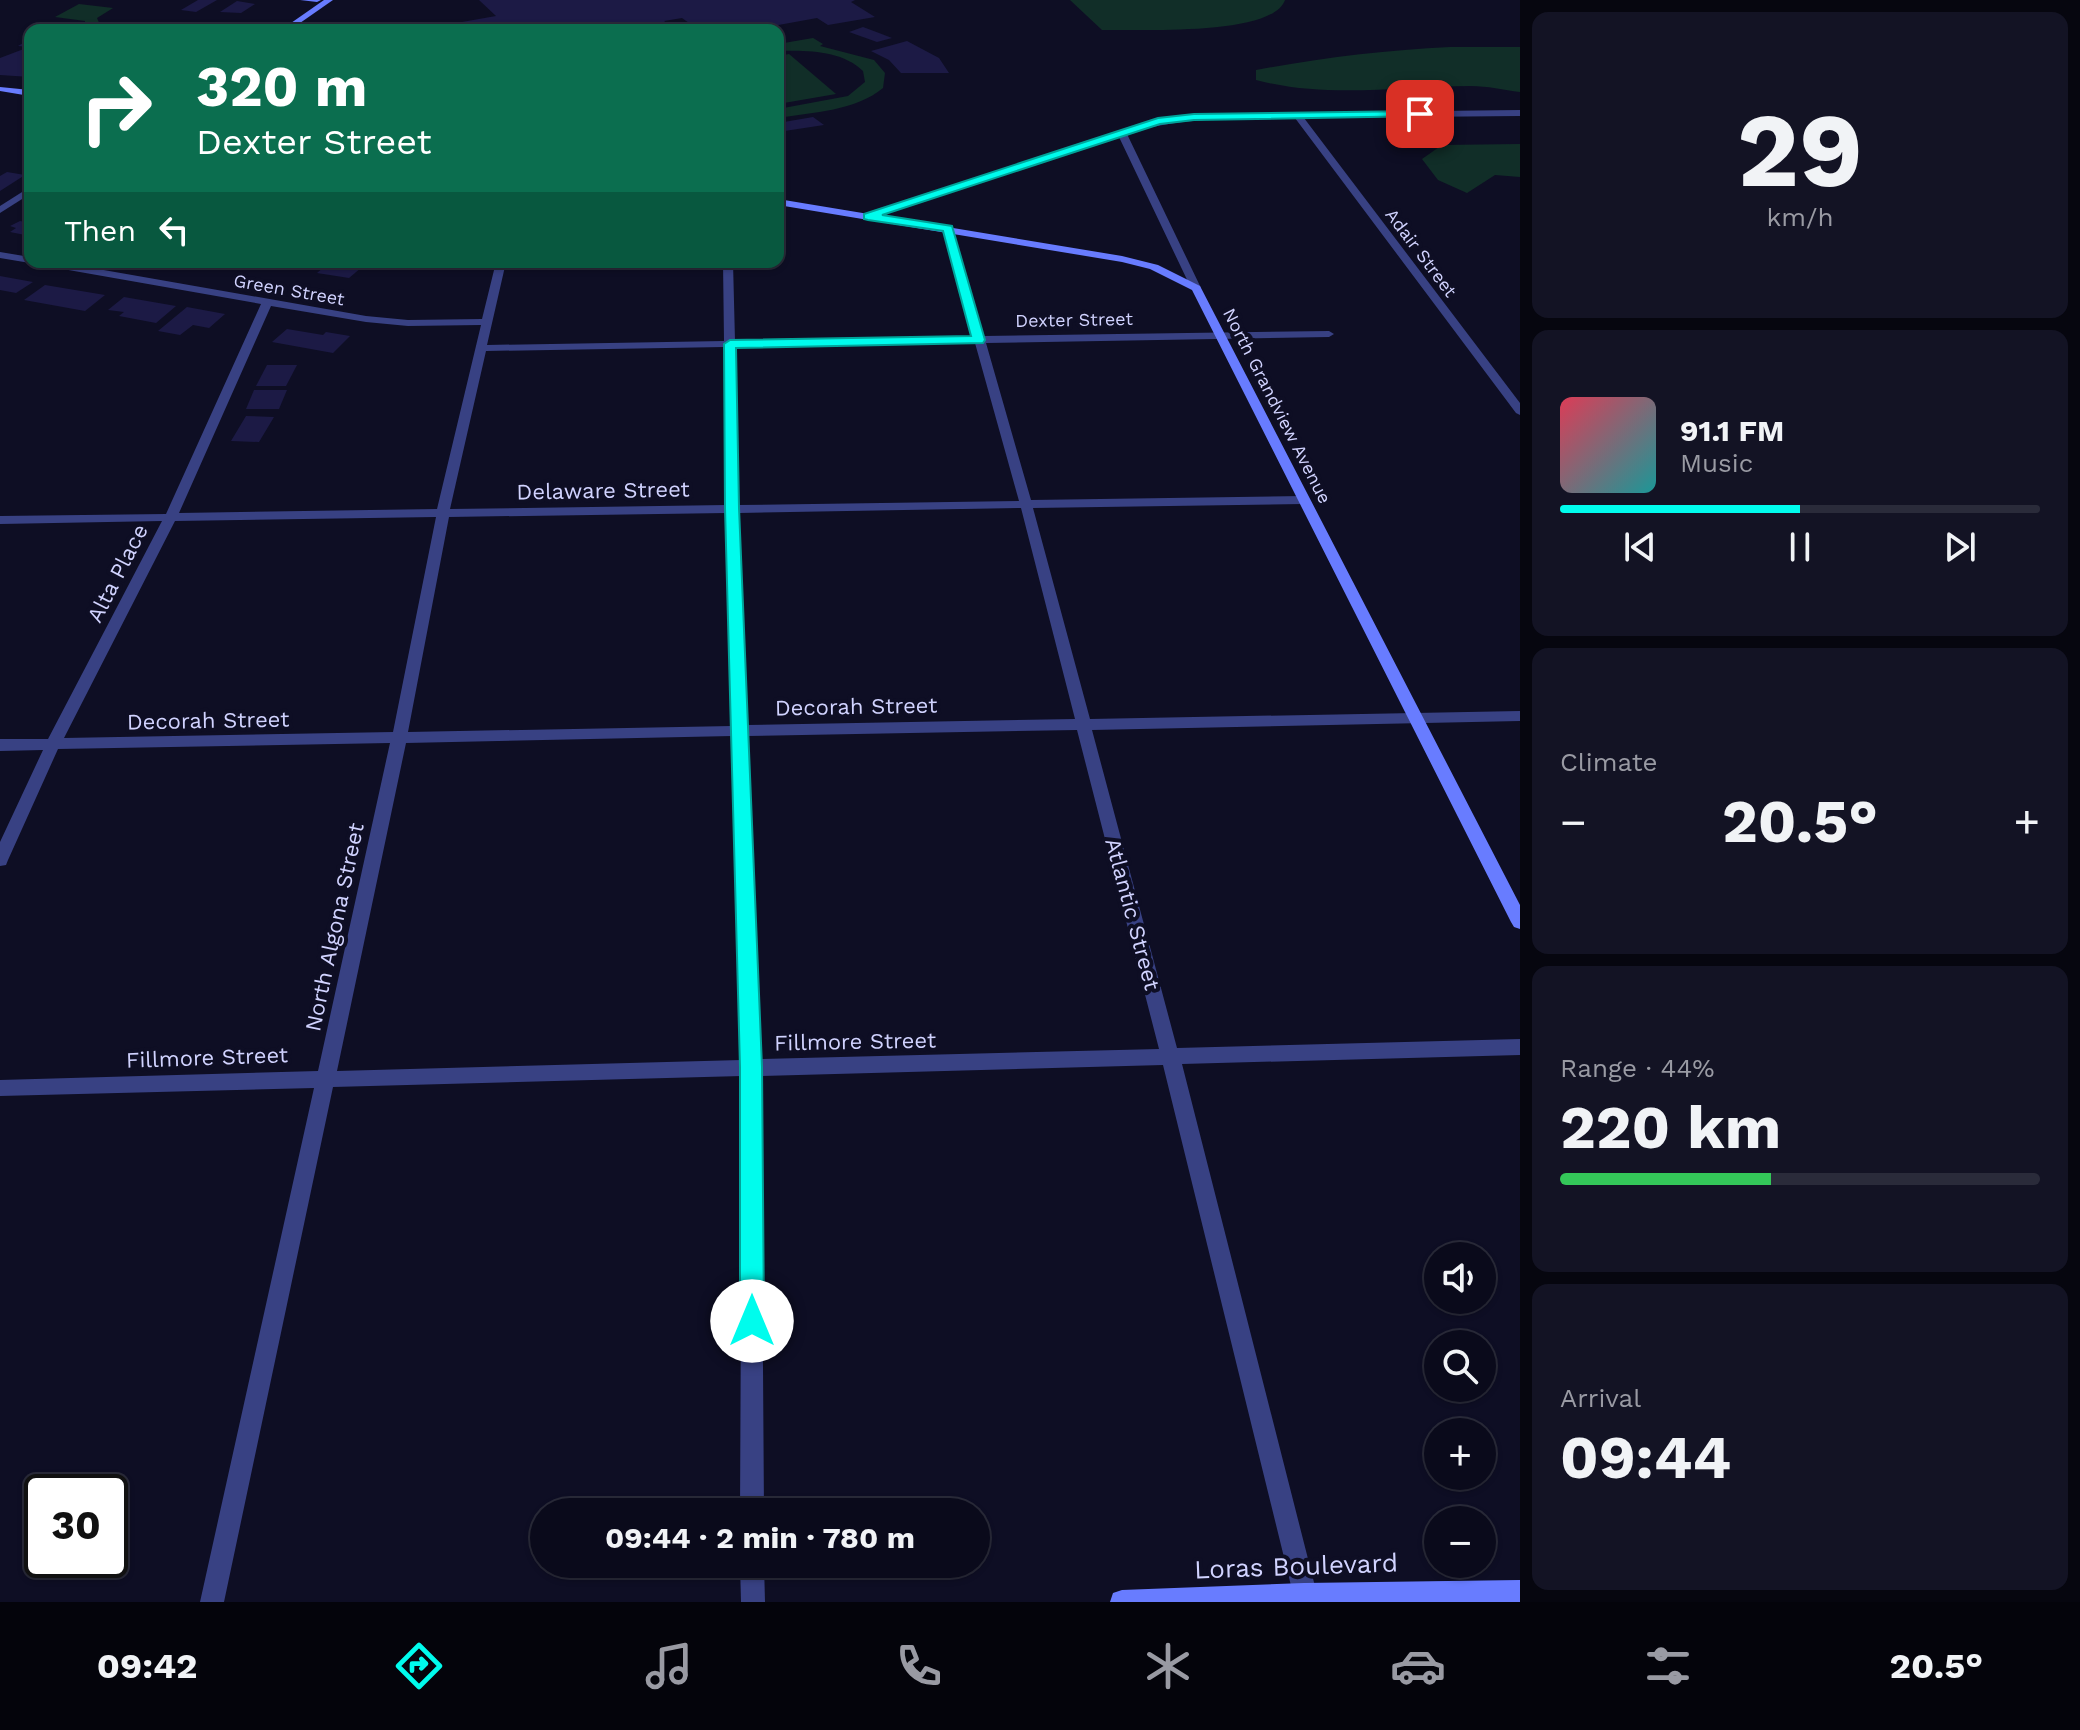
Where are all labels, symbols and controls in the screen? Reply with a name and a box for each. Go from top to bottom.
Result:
text: 320 m [196,54,367,120]
icon: right [64,56,168,160]
pin [1386,80,1454,148]
text: 29 [1737,89,1863,211]
icon: arrive [1398,92,1442,136]
text: Dexter Street [196,121,432,163]
text: km/h [1767,202,1833,232]
street label: Adair Street [1381,204,1462,301]
icon: left [152,208,196,252]
text: Then [64,213,136,248]
street label: Green Street [232,269,347,310]
street label: North Grandview Avenue [1219,305,1336,507]
street label: Dexter Street [1015,308,1134,331]
text: 91.1 FM [1680,413,1784,448]
text: Music [1680,448,1753,478]
street label: Delaware Street [516,476,690,505]
street label: Alta Place [82,520,153,627]
icon: previous [1618,525,1662,569]
icon: pause [1778,525,1822,569]
icon: next [1938,525,1982,569]
street label: Decorah Street [775,693,937,720]
street label: Decorah Street [127,707,289,734]
text: Climate [1560,747,1658,777]
text: 20.5° [1722,786,1878,857]
text: − [1560,796,1587,848]
text: + [2013,796,2040,848]
street label: North Algona Street [300,821,369,1034]
street label: Atlantic Street [1100,835,1165,993]
street label: Fillmore Street [774,1028,936,1055]
street label: Fillmore Street [126,1042,288,1073]
text: Range · 44% [1560,1053,1715,1083]
text: 220 km [1560,1092,1781,1163]
map controls [1424,1242,1496,1578]
button: sound [1424,1242,1496,1314]
position arrow [710,1279,794,1363]
button: search [1424,1330,1496,1402]
text: Arrival [1560,1383,1641,1413]
button: + [1424,1418,1496,1490]
text: 09:44 [1560,1422,1731,1493]
speed limit sign: 30 [24,1474,128,1578]
button: − [1424,1506,1496,1578]
text: 09:44 · 2 min · 780 m [605,1520,915,1555]
street label: Loras Boulevard [1194,1547,1398,1585]
icon: directions [391,1638,447,1694]
icon: music [641,1638,697,1694]
icon: phone [891,1638,947,1694]
icon: climate [1140,1638,1196,1694]
icon: car [1390,1638,1446,1694]
icon: filters [1640,1638,1696,1694]
text: 09:42 [97,1645,197,1687]
text: 20.5° [1890,1645,1983,1687]

